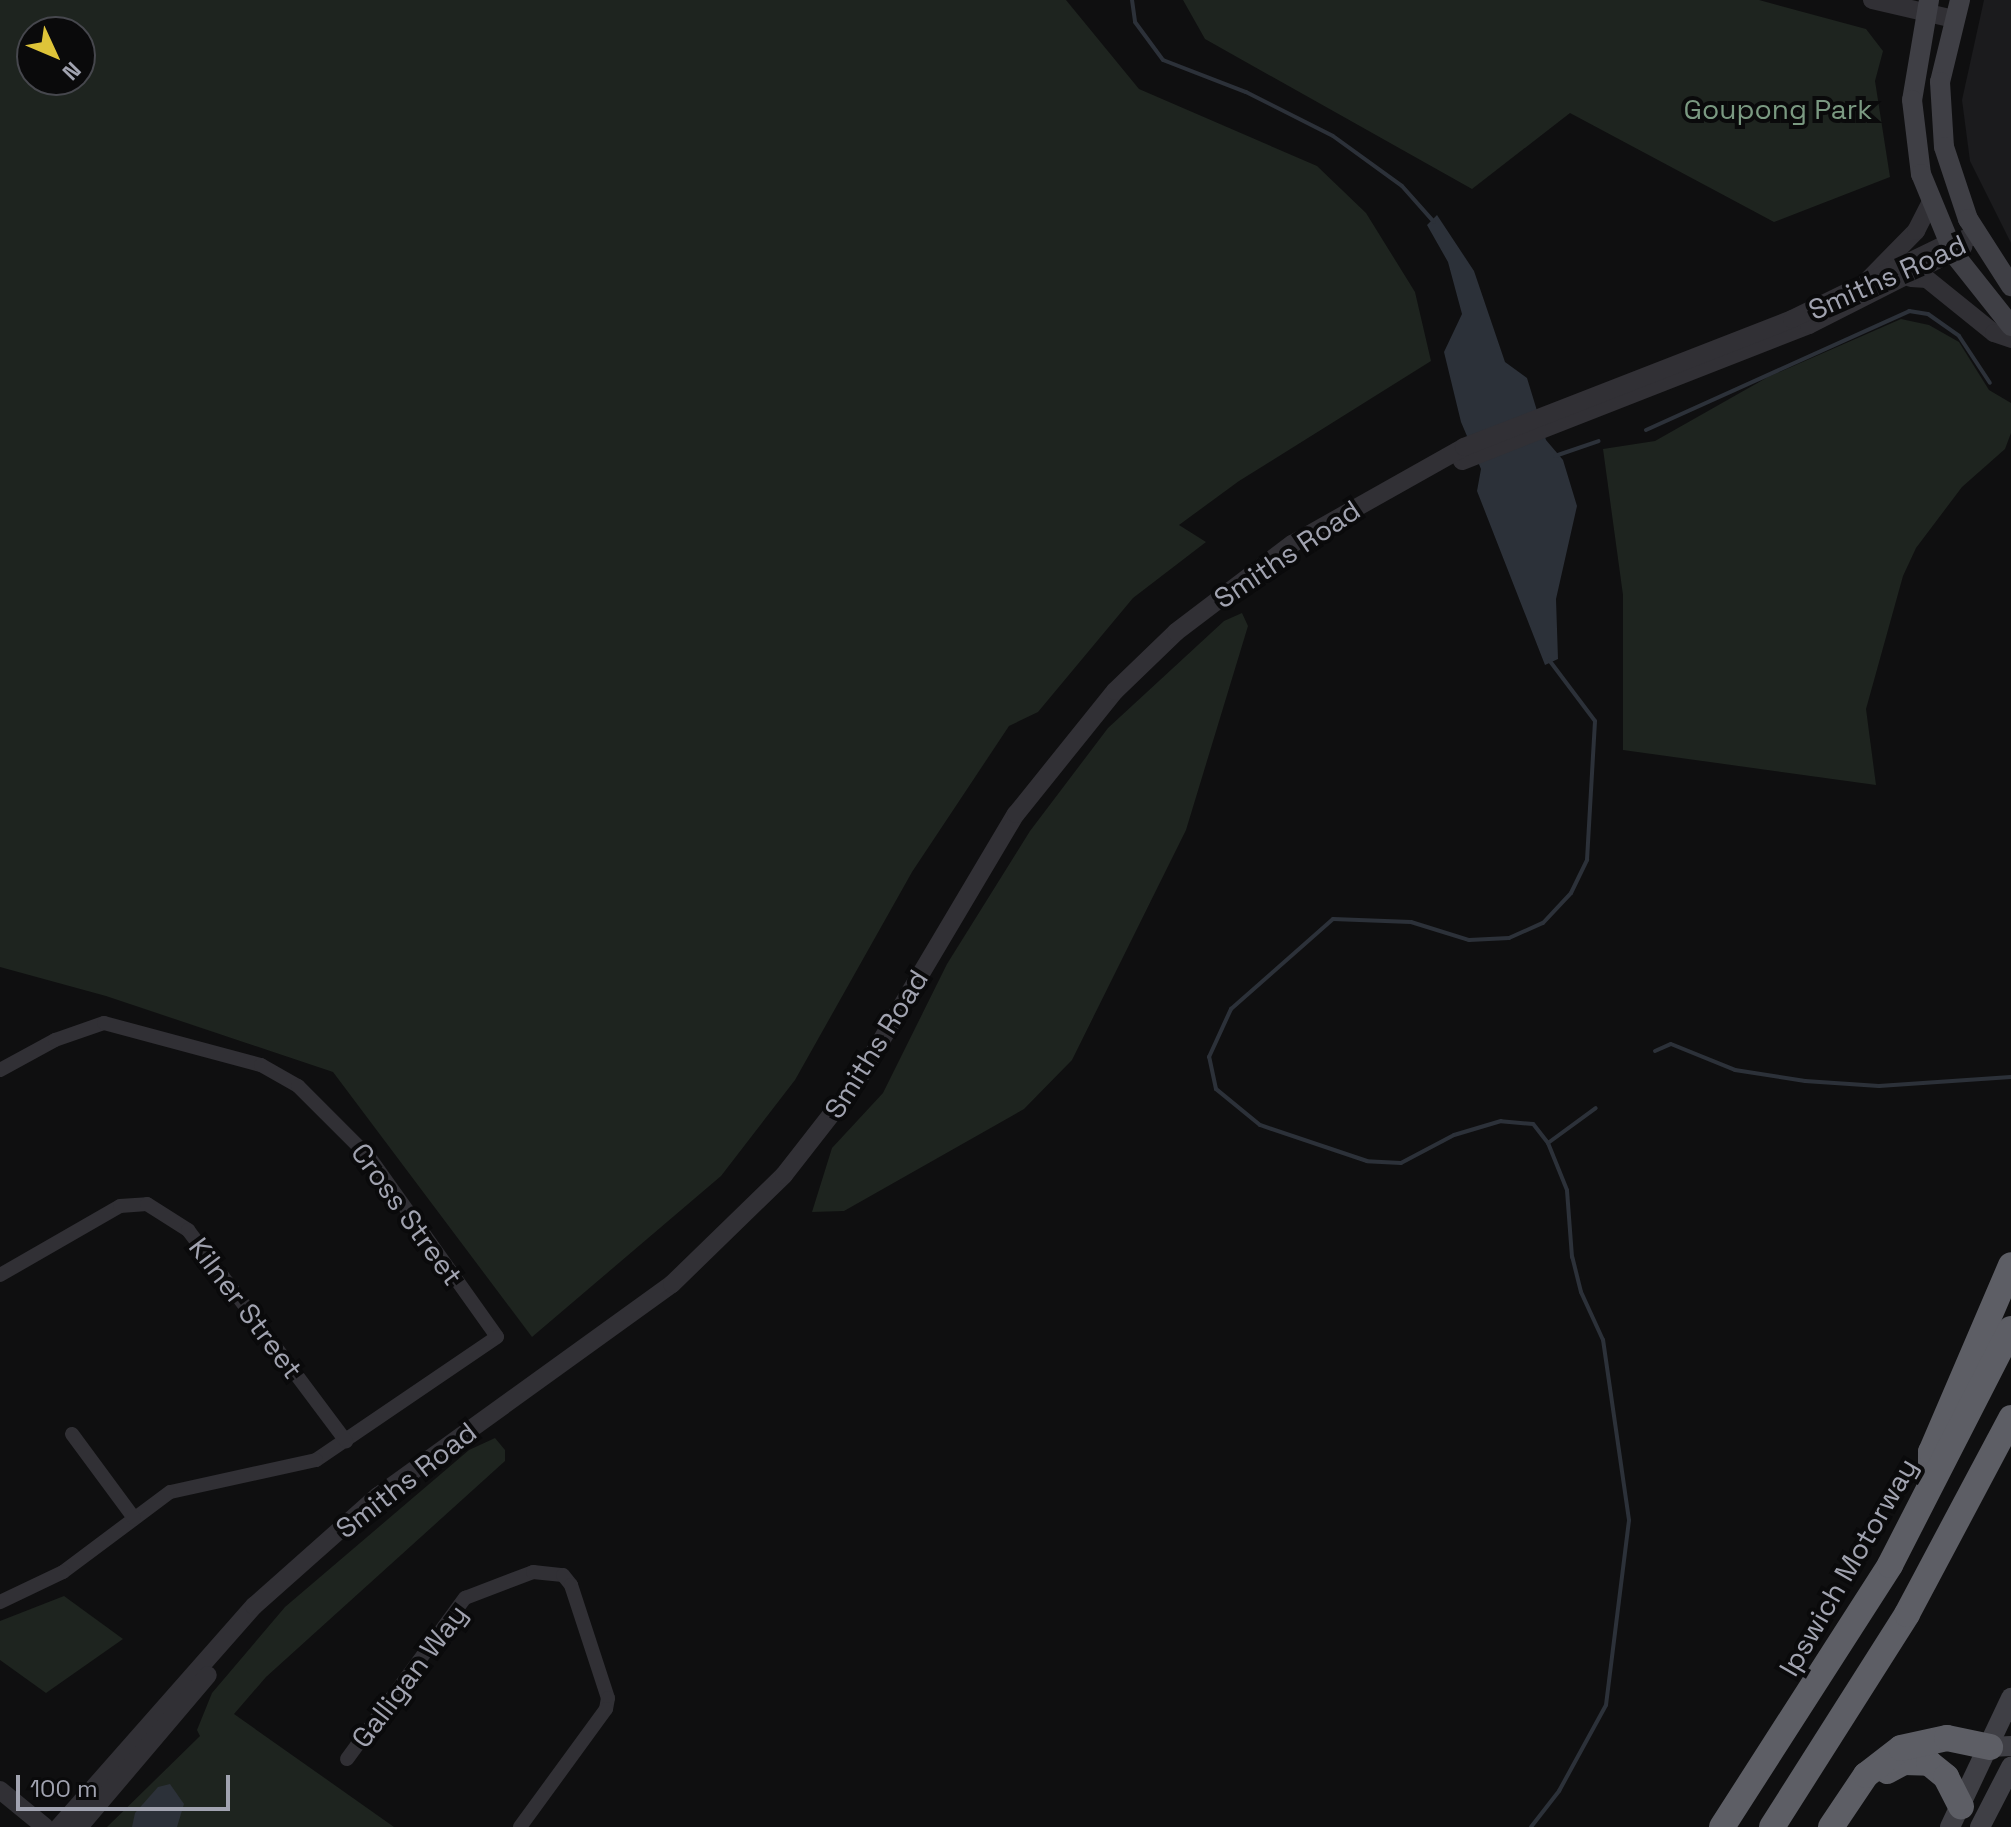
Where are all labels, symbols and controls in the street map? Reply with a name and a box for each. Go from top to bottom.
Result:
north arrow [16,16,96,96]
text: N [57,56,87,86]
park label: Goupong Park [1684,92,1872,126]
street label: Smiths Road [1803,227,1971,327]
street label: Smiths Road [1208,493,1366,615]
street label: Smiths Road [817,964,935,1124]
street label: Cross Street [344,1136,470,1292]
street label: Kilner Street [182,1231,310,1385]
street label: Smiths Road [329,1415,483,1545]
street label: Ipswich Motorway [1772,1452,1924,1682]
street label: Galligan Way [344,1598,474,1754]
scale bar [20,1759,234,1809]
text: 100 m [30,1773,98,1804]

